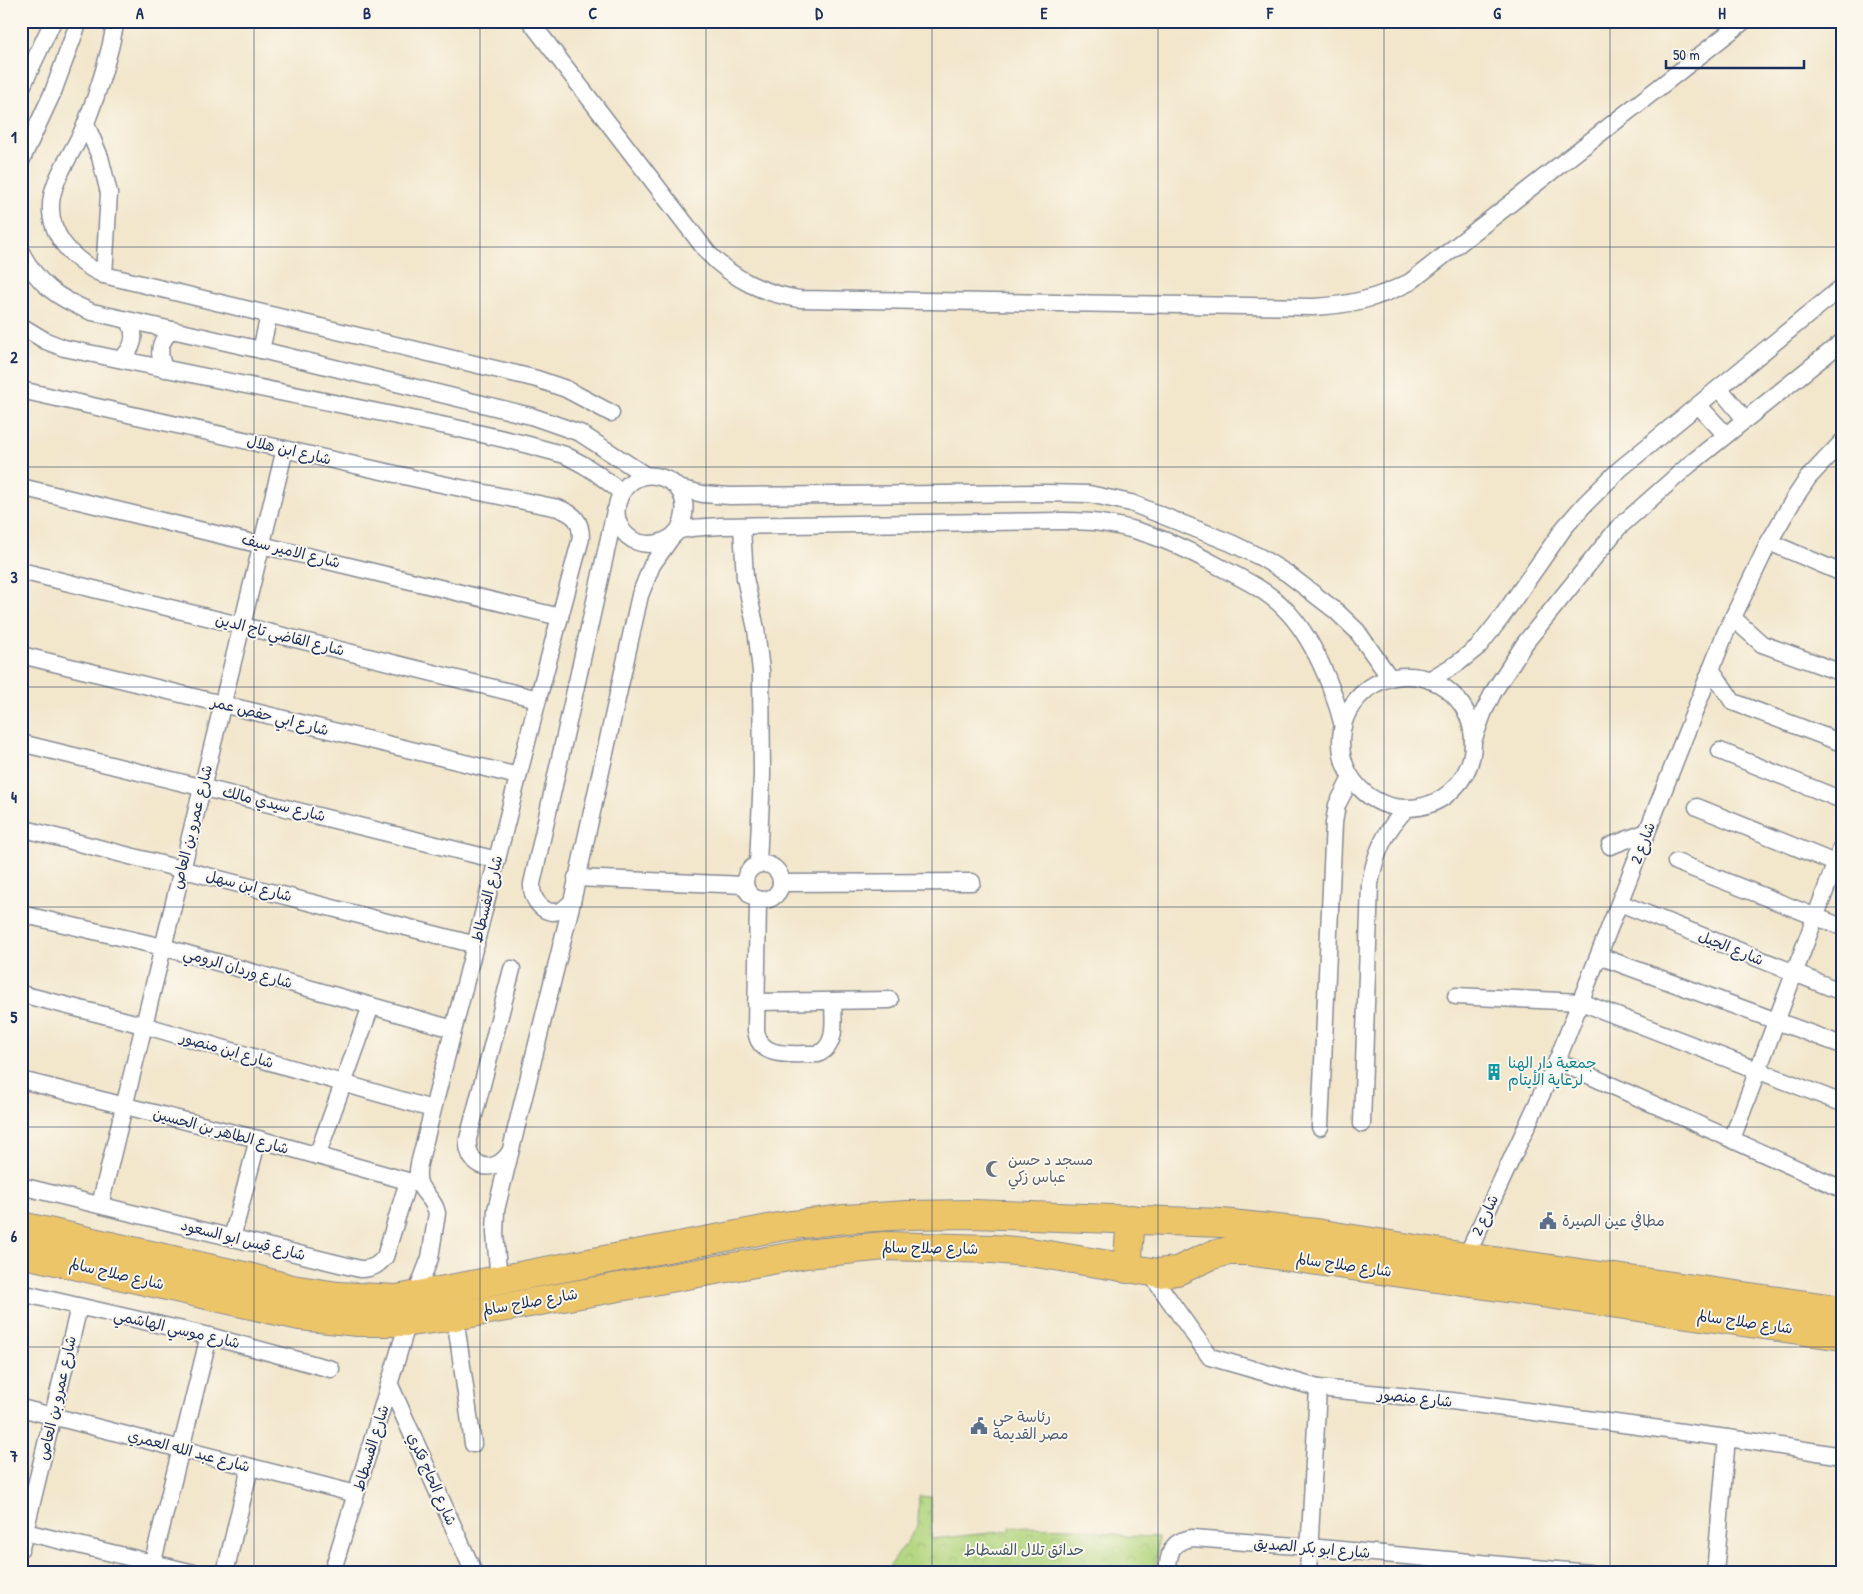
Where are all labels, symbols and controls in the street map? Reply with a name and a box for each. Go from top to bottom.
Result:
text: A [136,2,144,24]
text: B [363,2,371,24]
text: C [589,2,598,24]
text: D [815,2,823,24]
text: E [1040,2,1048,24]
text: F [1266,2,1274,24]
text: G [1493,2,1501,24]
text: H [1718,2,1726,24]
scale bar [1666,38,1803,70]
text: 50 m [1673,44,1700,65]
text: 1 [11,126,17,148]
text: 2 [10,346,18,368]
street label: شارع ابن هلال [245,430,333,469]
street label: شارع الامير سيف [240,528,343,573]
text: 3 [10,566,18,588]
street label: شارع القاضي تاج الدين [213,608,347,664]
street label: شارع ابي حفص عمر [206,690,331,743]
street label: شارع عمرو بن العاص [166,763,217,891]
street label: شارع سيدي مالك [220,781,328,827]
text: 4 [11,786,17,808]
street label: شارع 2 [1625,819,1660,867]
street label: شارع الفسطاط [466,853,508,945]
street label: شارع ابن سهل [204,865,294,906]
street label: شارع الجيل [1695,925,1767,970]
street label: شارع وردان الرومي [180,942,295,996]
text: 5 [11,1006,18,1028]
street label: شارع ابن منصور [177,1026,276,1073]
place label: جمعية دار الهنا لرعاية الأيتام [1508,1052,1597,1091]
building icon: جمعية دار الهنا لرعاية الأيتام [1484,1062,1504,1082]
street label: شارع الطاهر بن الحسين [151,1102,291,1159]
place label: مسجد د حسن عباس زكي [1008,1149,1093,1190]
mosque icon: مسجد د حسن عباس زكي [984,1159,1004,1179]
street label: شارع 2 [1466,1191,1503,1239]
place label: مطافي عين الصيرة [1562,1210,1665,1231]
public building icon: مطافي عين الصيرة [1538,1211,1558,1231]
street label: شارع قيس ابو السعود [178,1214,308,1265]
text: 6 [11,1225,18,1247]
street label: شارع صلاح سالم [882,1236,978,1260]
street label: شارع صلاح سالم [1295,1247,1393,1283]
street label: شارع صلاح سالم [68,1252,166,1296]
street label: شارع صلاح سالم [481,1283,579,1321]
street label: شارع موسي الهاشمي [111,1304,242,1356]
street label: شارع صلاح سالم [1696,1304,1794,1340]
street label: شارع عمرو بن العاص [32,1334,81,1462]
street label: شارع منصور [1376,1383,1453,1412]
street label: شارع الفسطاط [347,1402,394,1494]
place label: رئاسة حى مصر القديمة [993,1406,1068,1444]
public building icon: رئاسة حى مصر القديمة [969,1416,989,1436]
street label: شارع عبد الله العمري [125,1424,253,1478]
street label: شارع الحاج فكري [402,1429,462,1529]
text: 7 [9,1445,18,1467]
street label: شارع ابو بكر الصديق [1253,1532,1371,1563]
park label: حدائق تلال الفسطاط [964,1539,1084,1560]

